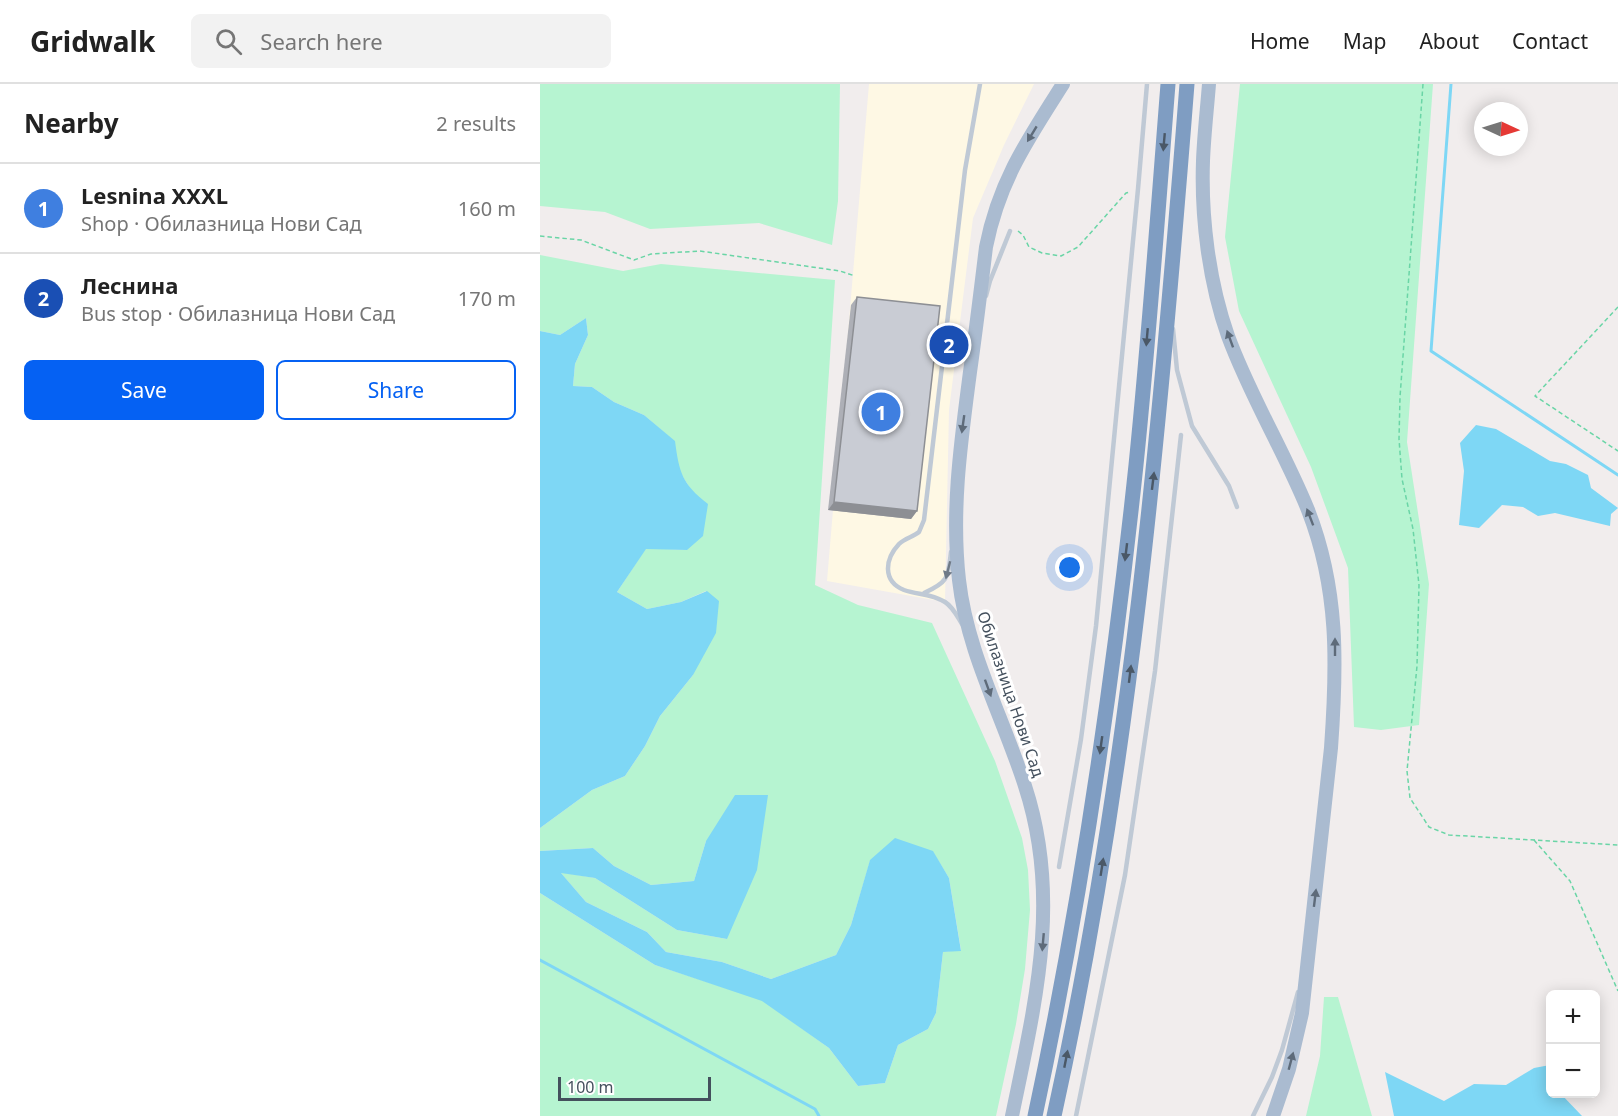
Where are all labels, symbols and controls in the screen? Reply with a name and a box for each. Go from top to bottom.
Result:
search box [191,14,611,68]
text: Gridwalk [30,22,155,60]
icon: search [212,25,245,58]
text: Search here [260,26,383,56]
text: Home [1250,27,1310,55]
text: Map [1343,27,1386,55]
text: About [1419,27,1479,55]
text: Contact [1512,27,1588,55]
north arrow [1474,102,1528,156]
text: Nearby [24,105,119,141]
text: 2 results [436,110,516,137]
one-way arrow [1026,126,1037,142]
one-way arrow [1159,133,1168,152]
text: Lesnina XXXL [81,180,228,210]
text: 1 [38,195,49,222]
text: 160 m [458,195,516,222]
text: Shop · Обилазница Нови Сад [81,210,362,237]
text: Леснина [81,270,178,300]
text: 2 [38,285,49,312]
text: 170 m [458,285,516,312]
text: Bus stop · Обилазница Нови Сад [81,300,395,327]
pin: 2 [930,322,968,368]
one-way arrow [1142,327,1152,346]
one-way arrow [1225,330,1234,348]
button: Save [24,360,264,420]
button: Share [276,360,516,420]
pin: 1 [862,390,900,434]
one-way arrow [958,415,967,434]
one-way arrow [1148,471,1158,490]
one-way arrow [1305,507,1315,525]
one-way arrow [1121,542,1130,561]
your location [1055,553,1084,582]
one-way arrow [942,561,952,579]
street label: Обилазница Нови Сад [972,608,1050,780]
one-way arrow [1330,637,1340,656]
one-way arrow [1126,665,1135,684]
one-way arrow [984,679,994,697]
one-way arrow [1097,736,1106,755]
one-way arrow [1098,857,1107,876]
one-way arrow [1310,888,1320,907]
one-way arrow [1038,932,1047,951]
map controls [1546,990,1600,1098]
button: + [1546,990,1600,1044]
button: − [1546,1044,1600,1098]
one-way arrow [1062,1049,1071,1068]
one-way arrow [1287,1051,1297,1070]
scale bar [558,1074,711,1102]
text: 100 m [567,1076,614,1098]

